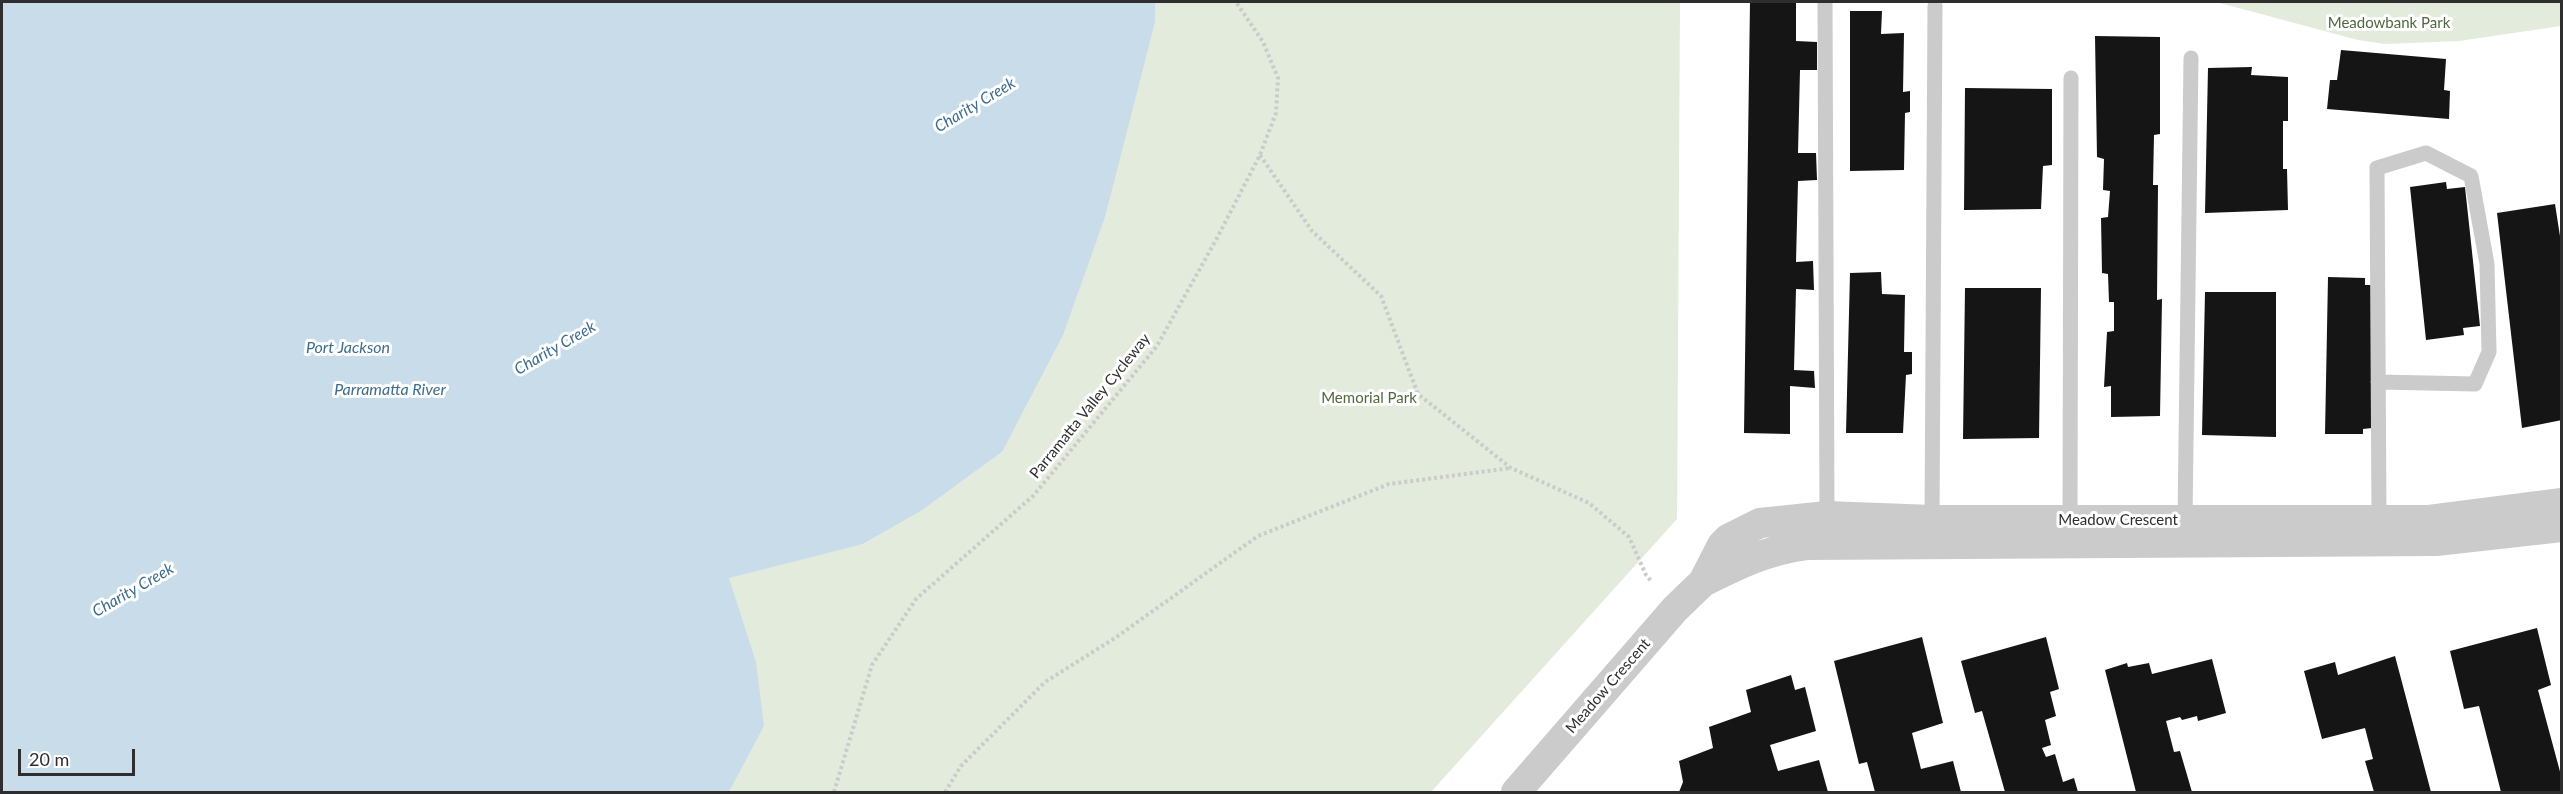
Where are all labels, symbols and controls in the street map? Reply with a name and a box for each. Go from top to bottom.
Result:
park label: Meadowbank Park [2328,14,2450,32]
water label: Charity Creek [931,73,1019,137]
water label: Charity Creek [511,317,599,379]
street label: Parramatta Valley Cycleway [1026,330,1154,482]
water label: Port Jackson [306,338,390,358]
water label: Parramatta River [334,380,446,400]
park label: Memorial Park [1321,389,1417,407]
street label: Meadow Crescent [2058,511,2178,529]
water label: Charity Creek [89,559,177,621]
street label: Meadow Crescent [1562,635,1654,737]
scale bar [21,737,138,775]
text: 20 m [29,748,69,770]

